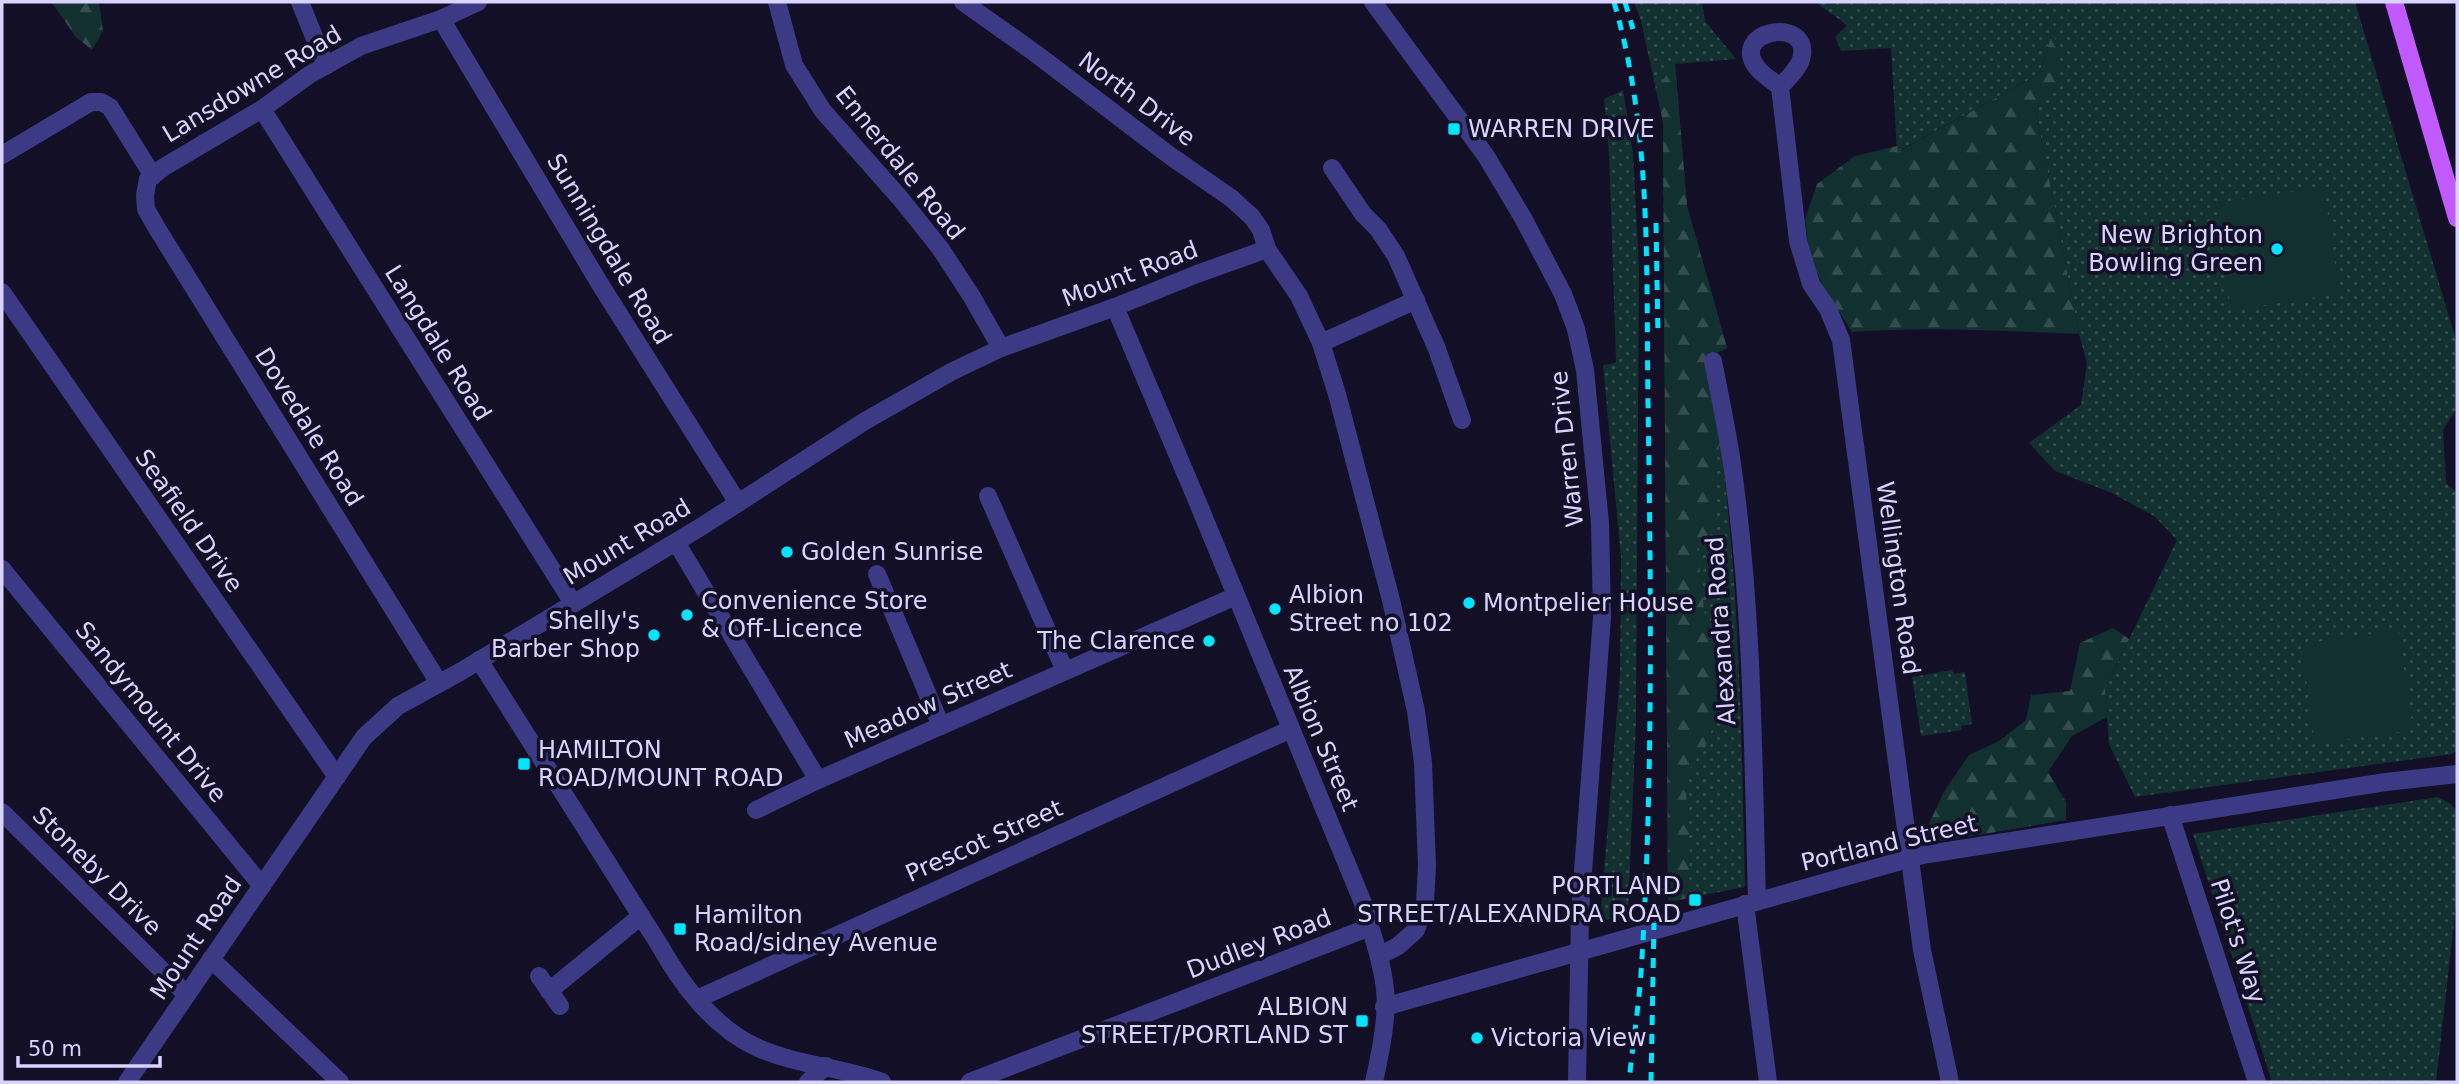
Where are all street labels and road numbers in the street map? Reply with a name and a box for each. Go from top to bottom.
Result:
street label: Lansdowne Road [158,20,346,148]
street label: North Drive [1073,46,1201,152]
street label: Ennerdale Road [830,81,970,245]
street label: Sunningdale Road [541,149,677,349]
street label: Mount Road [1058,235,1202,313]
street label: Langdale Road [379,260,497,426]
street label: Dovedale Road [249,343,369,511]
street label: Warren Drive [1545,369,1589,529]
street label: Seafield Drive [129,444,249,598]
street label: Wellington Road [1871,480,1925,676]
street label: Mount Road [558,493,696,591]
street label: Alexandra Road [1700,536,1742,726]
street label: Sandymount Drive [70,616,232,808]
street label: Meadow Street [840,656,1016,754]
street label: Albion Street [1278,661,1364,815]
street label: Prescot Street [901,794,1067,888]
street label: Stoneby Drive [27,801,167,941]
street label: Portland Street [1798,809,1980,877]
street label: Mount Road [144,871,248,1005]
street label: Pilot's Way [2205,875,2271,1007]
street label: Dudley Road [1183,904,1335,984]

